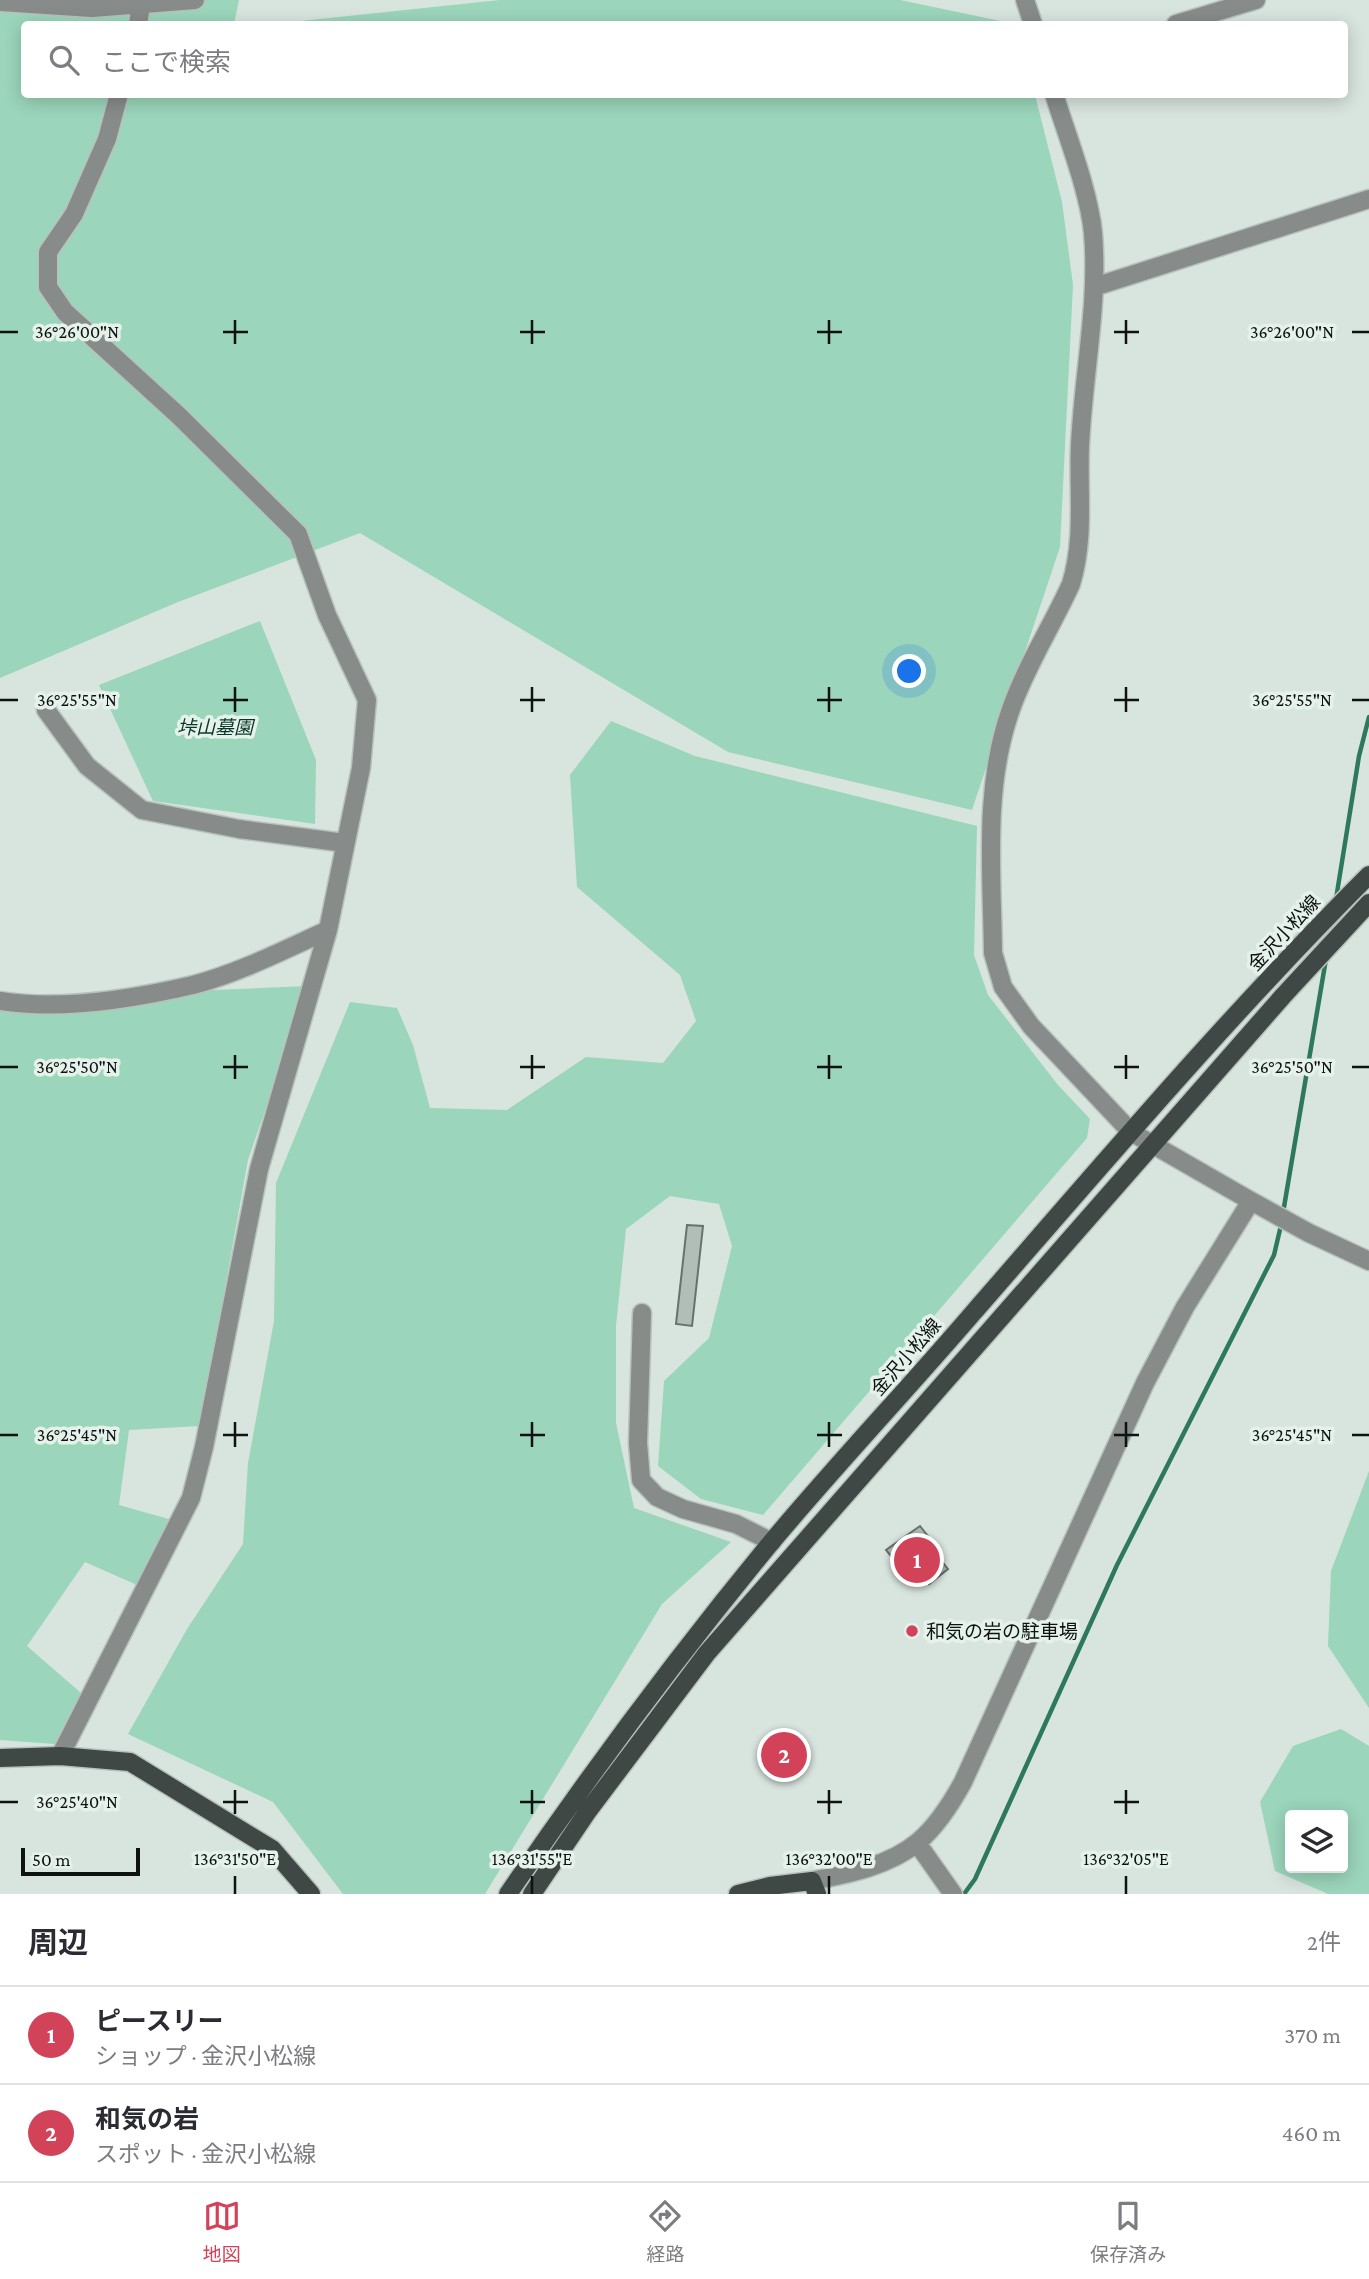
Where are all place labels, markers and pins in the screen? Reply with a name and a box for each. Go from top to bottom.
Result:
pin: 1 [894,1534,940,1586]
place label: 和気の岩の駐車場 [926,1621,1078,1642]
marker: 和気の岩の駐車場 [904,1623,920,1639]
pin: 2 [761,1729,807,1781]

